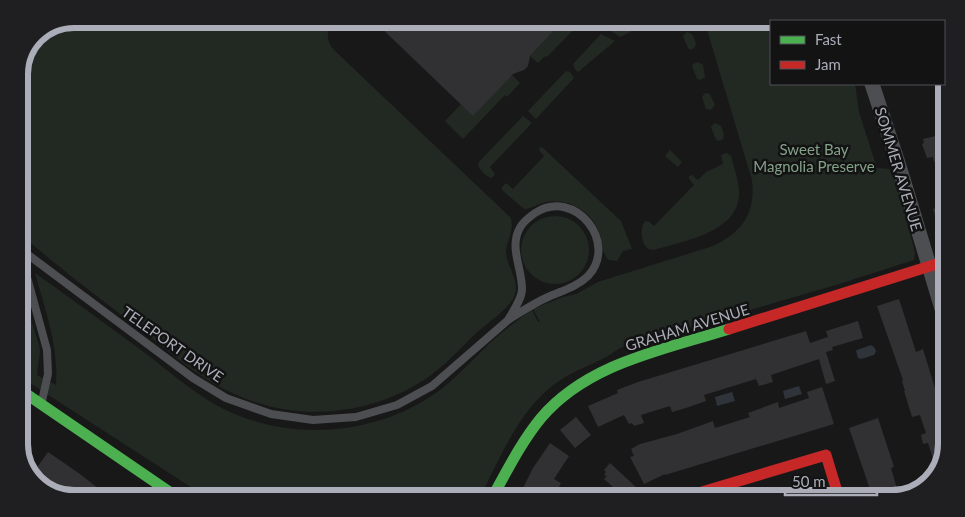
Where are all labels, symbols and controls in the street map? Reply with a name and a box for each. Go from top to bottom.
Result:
legend [770,20,945,85]
text: Fast [815,30,842,48]
text: Jam [815,55,841,73]
street label: SOMMER AVENUE [872,105,926,233]
park label: Sweet Bay Magnolia Preserve [753,140,875,175]
street label: GRAHAM AVENUE [623,300,751,354]
street label: TELEPORT DRIVE [119,302,227,386]
scale bar [785,464,878,496]
text: 50 m [792,472,826,490]

